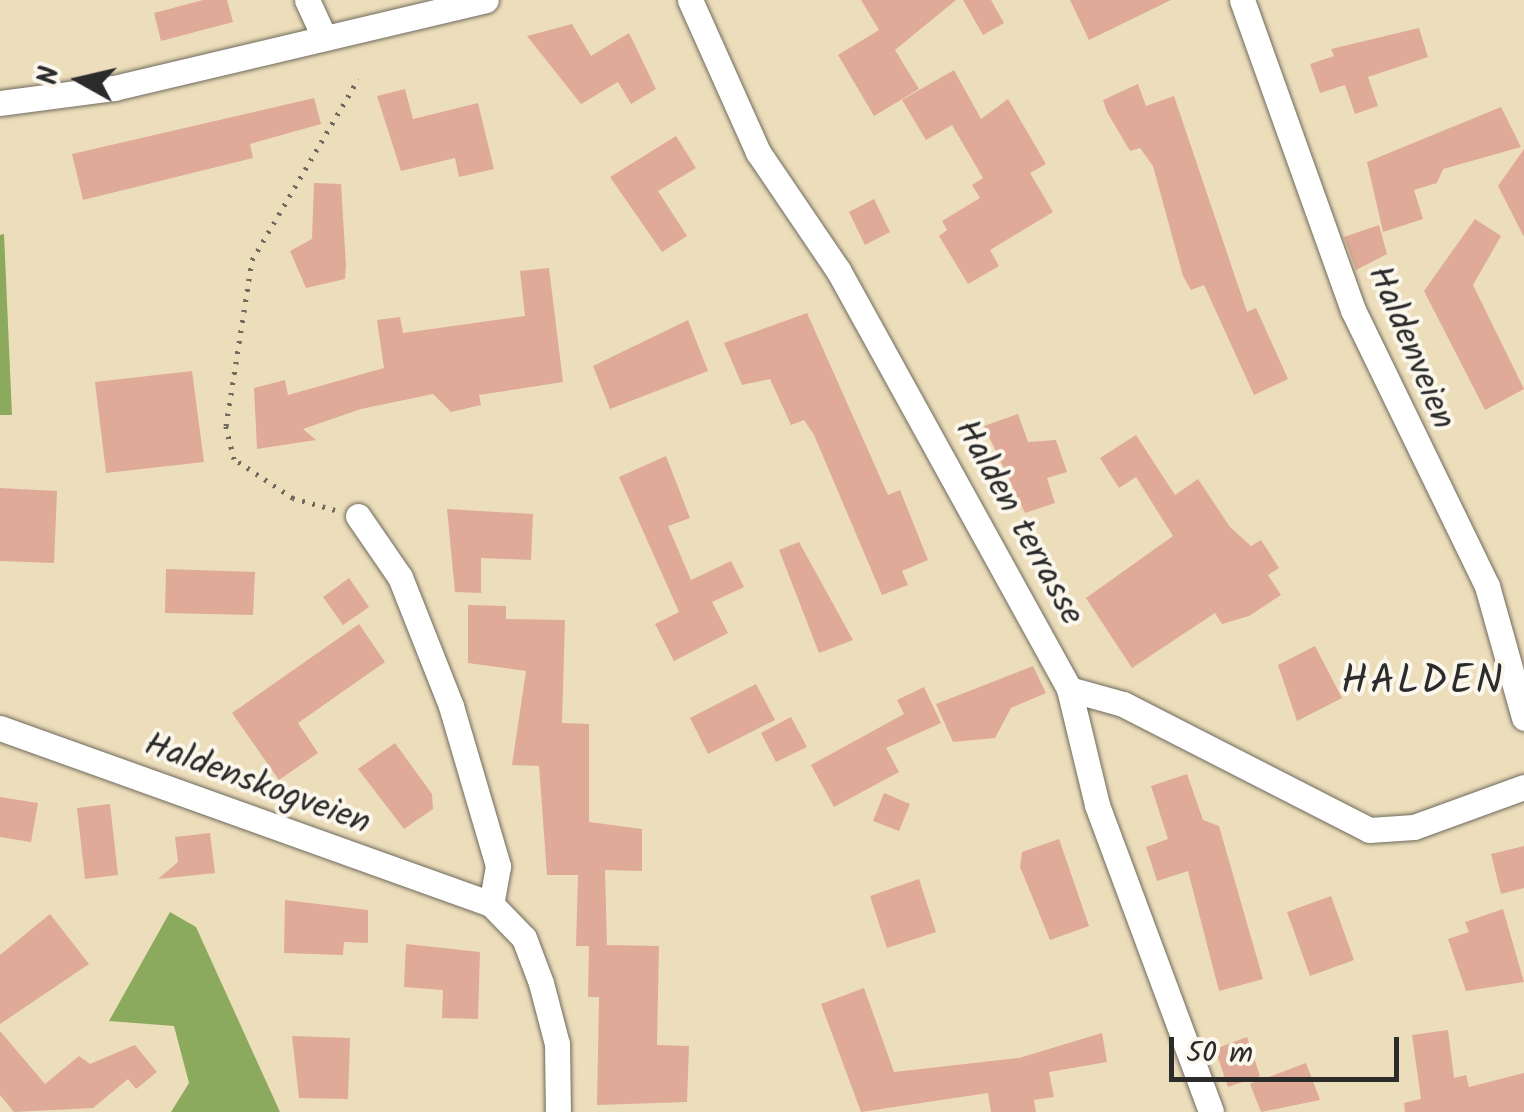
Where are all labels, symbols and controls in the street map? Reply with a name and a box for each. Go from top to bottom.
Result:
north arrow [30,30,130,130]
text: N [26,64,73,88]
street label: Haldenveien [1357,260,1463,436]
street label: Halden terrasse [944,413,1092,633]
district label: HALDEN [1341,658,1505,706]
street label: Haldenskogveien [138,725,376,845]
scale bar [1174,1017,1404,1079]
text: 50 m [1186,1030,1253,1078]

